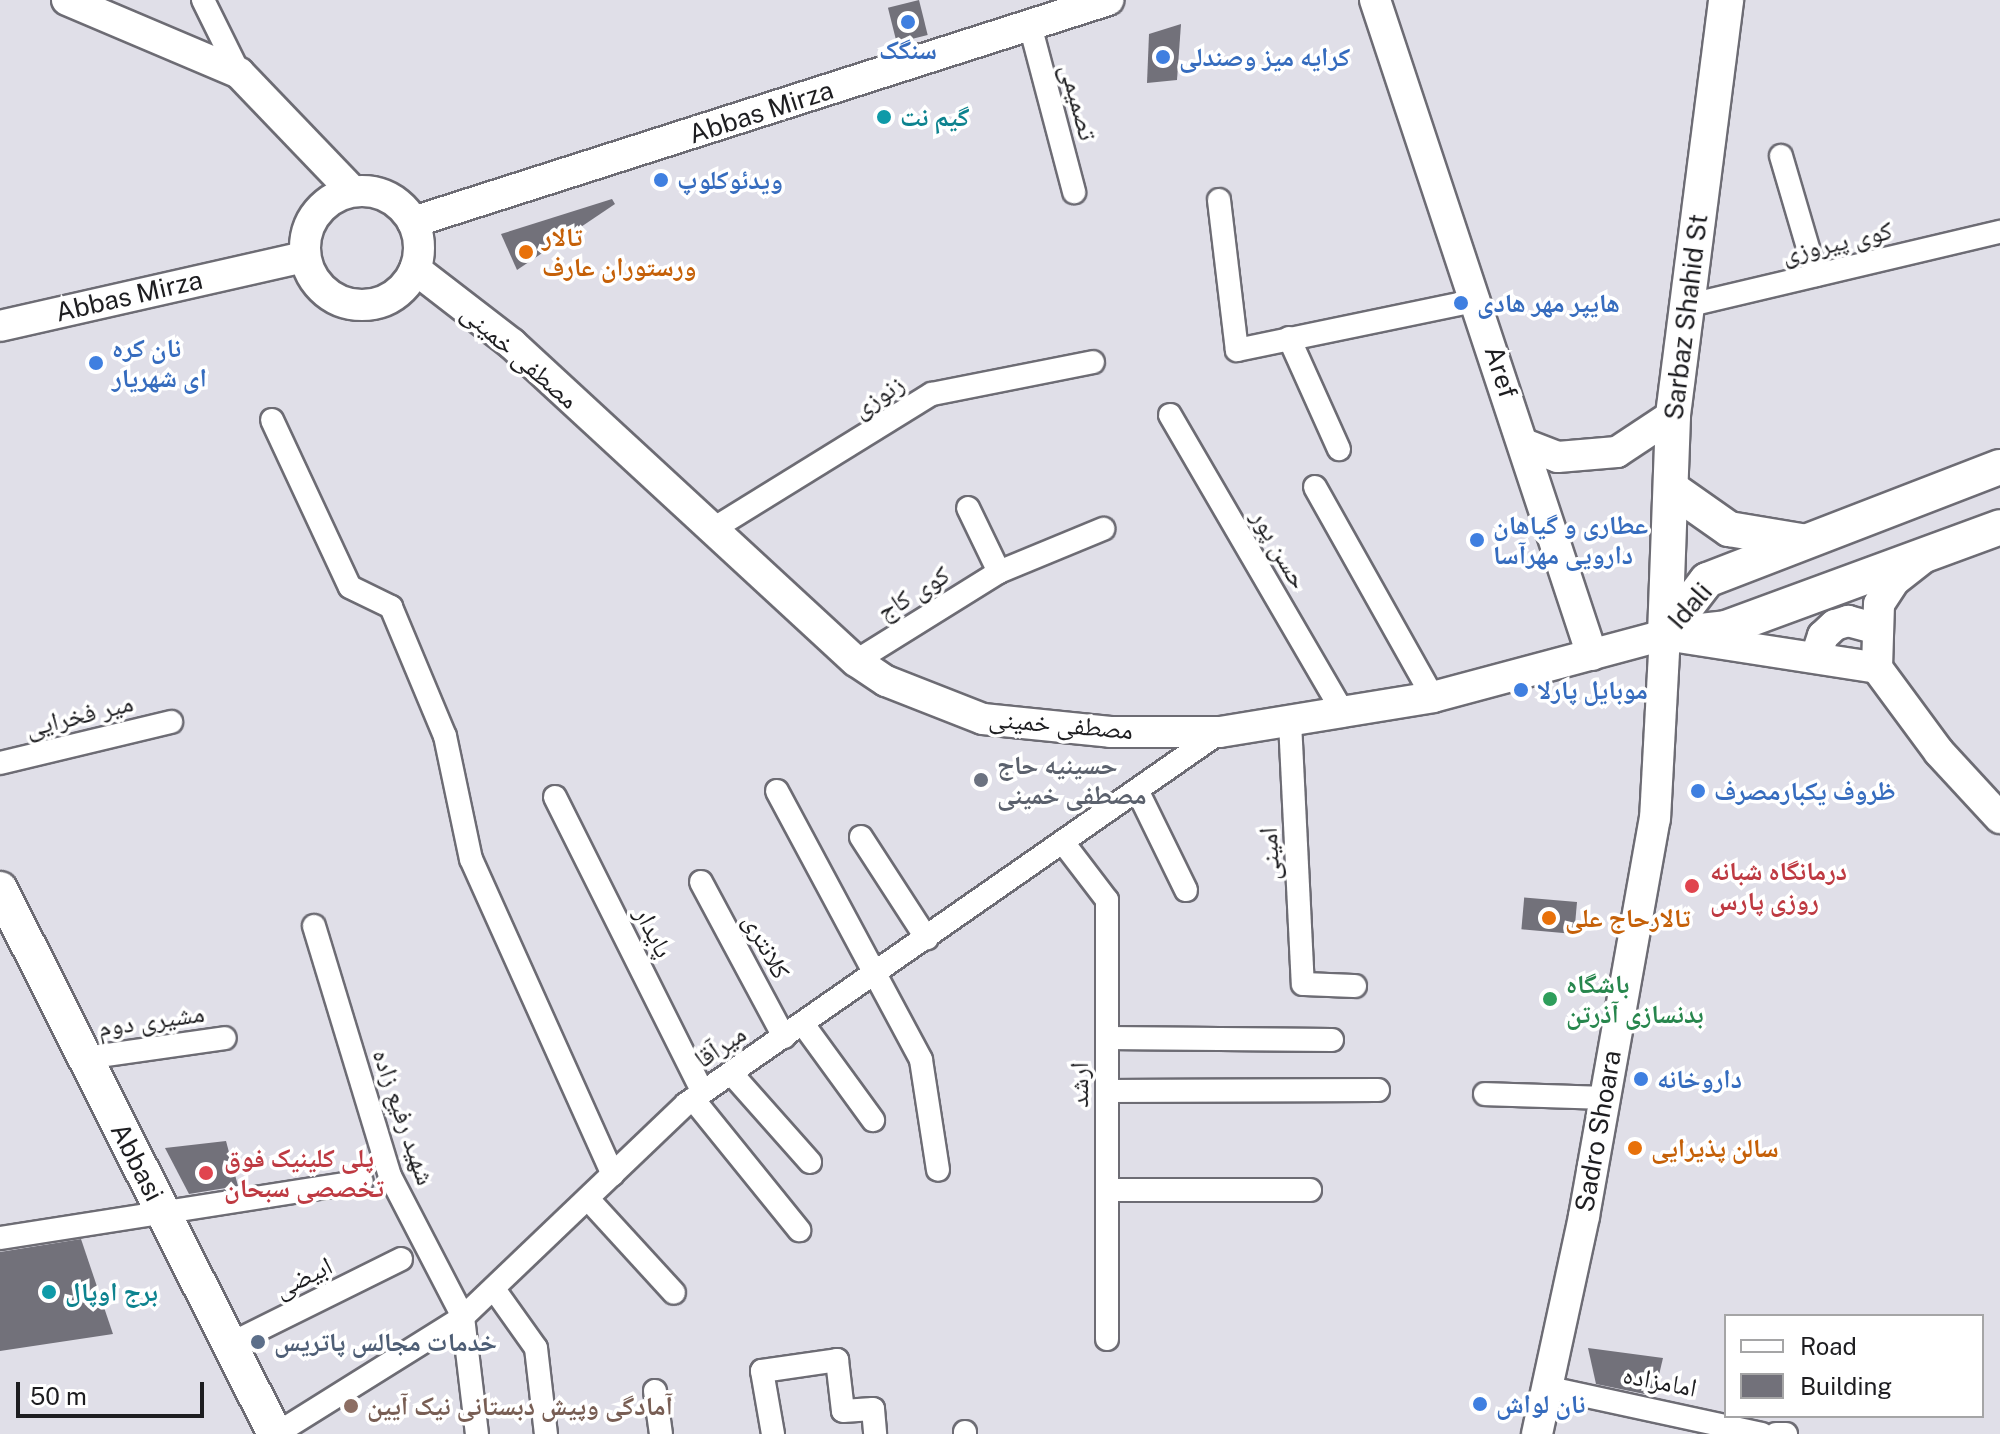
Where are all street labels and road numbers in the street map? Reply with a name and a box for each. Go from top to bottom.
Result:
street label: تصمیمی [1054,60,1104,144]
street label: Abbas Mirza [685,74,837,150]
street label: Sarbaz Shahid St [1658,212,1714,422]
street label: کوی پیروزی [1779,214,1895,270]
street label: Abbas Mirza [52,264,206,328]
street label: مصطفی خمینی [455,297,585,415]
street label: Aref [1478,342,1524,402]
street label: زنوزی [846,368,910,424]
street label: حسن پور [1245,504,1315,594]
street label: کوی کاج [871,559,955,627]
street label: Idali [1661,576,1719,636]
street label: میر فخرایی [22,687,136,743]
street label: مصطفی خمینی [988,702,1134,746]
street label: امینی [1252,827,1286,881]
street label: پایدار [628,901,680,963]
street label: کلانتری [737,908,797,984]
street label: مشیری دوم [96,997,206,1043]
street label: میرآقا [688,1018,752,1074]
street label: شهید رفیع زاده [366,1045,442,1189]
street label: Sadro Shoara [1568,1048,1628,1214]
street label: ارشد [1063,1062,1095,1108]
street label: Abbasi [104,1118,170,1206]
street label: ابیضی [269,1250,337,1304]
street label: امامزاده [1620,1359,1700,1403]

